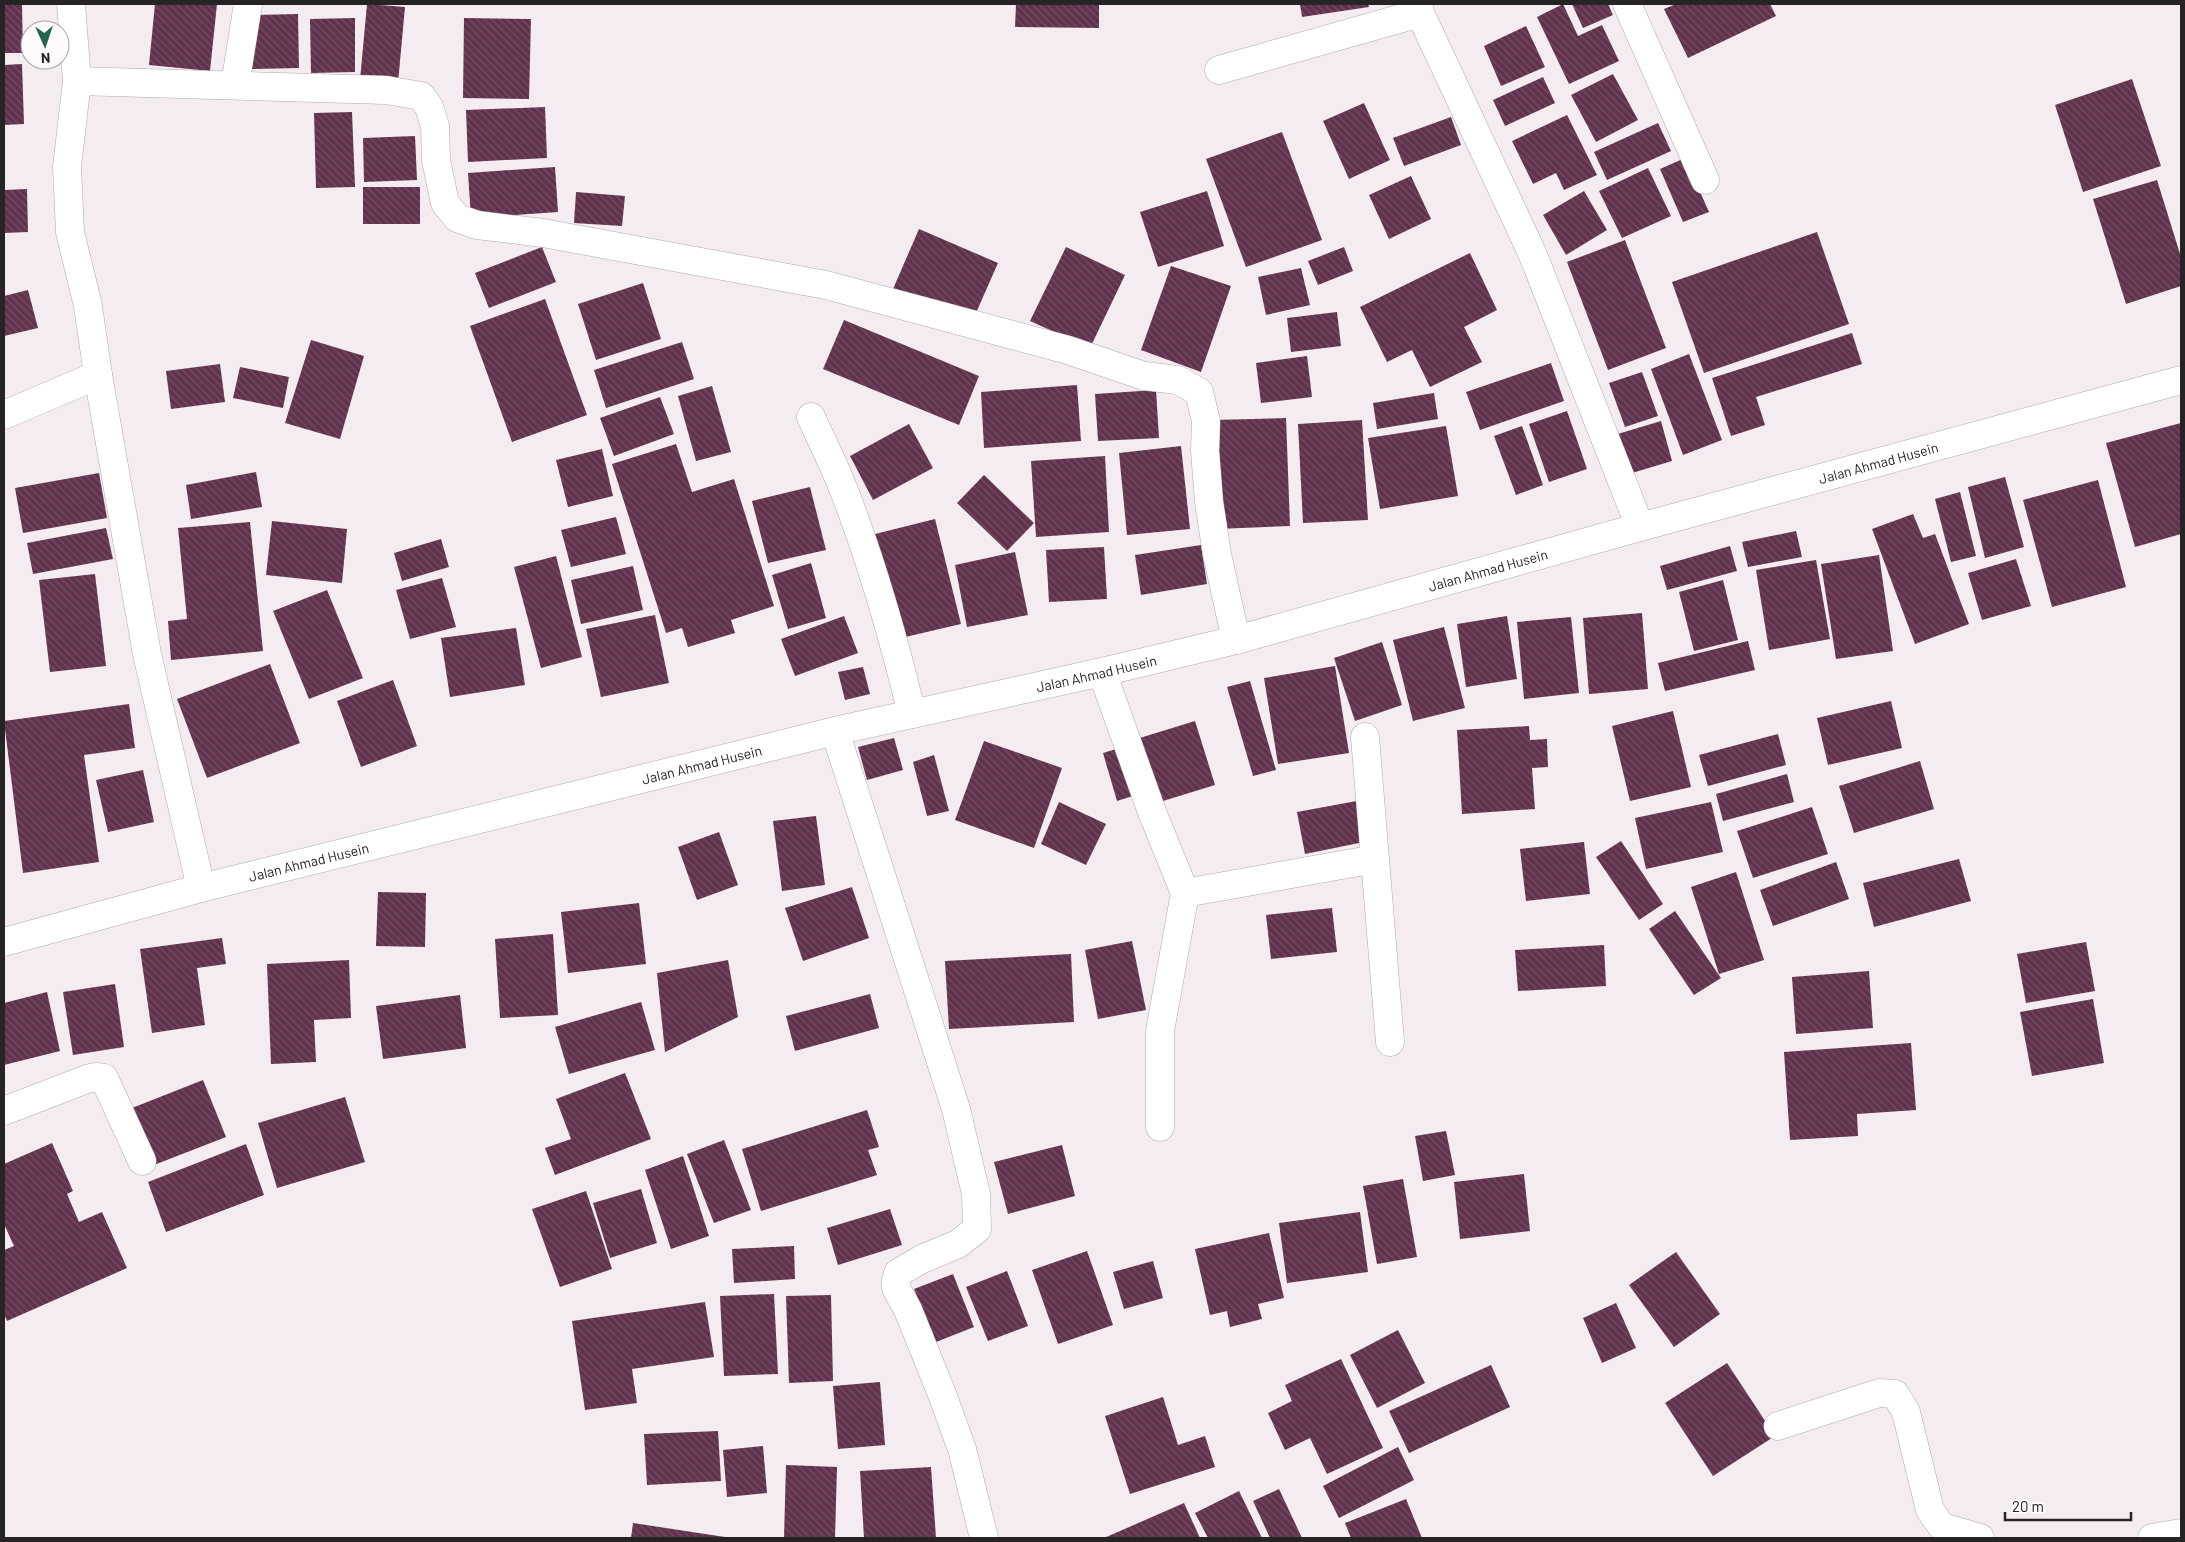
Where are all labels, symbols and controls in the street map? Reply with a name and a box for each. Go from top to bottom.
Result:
north arrow [20,20,70,70]
text: N [41,50,51,67]
street label: Jalan Ahmad Husein [1817,438,1940,487]
street label: Jalan Ahmad Husein [1426,545,1549,594]
street label: Jalan Ahmad Husein [1034,651,1158,695]
street label: Jalan Ahmad Husein [640,741,763,787]
street label: Jalan Ahmad Husein [247,838,370,884]
scale bar [2005,1490,2131,1522]
text: 20 m [2012,1497,2044,1515]

